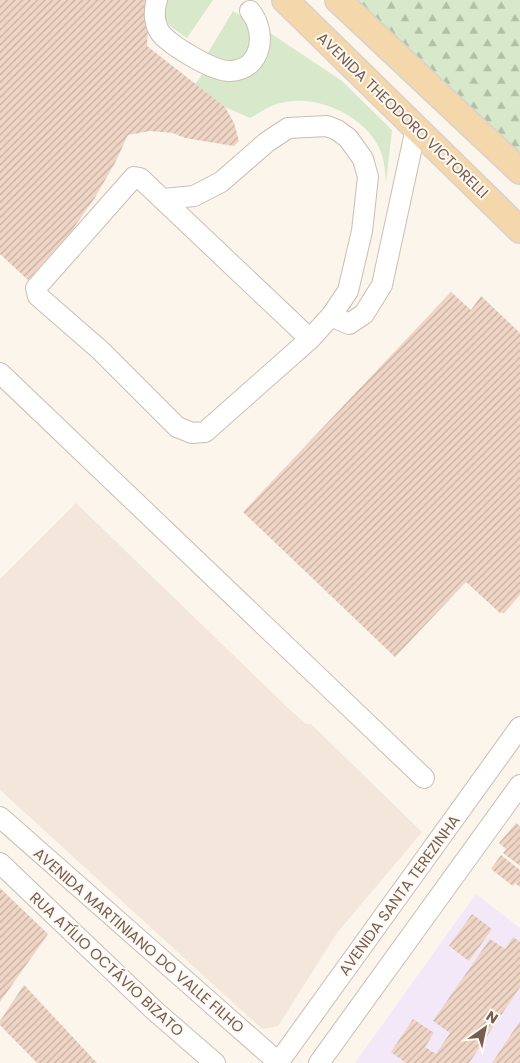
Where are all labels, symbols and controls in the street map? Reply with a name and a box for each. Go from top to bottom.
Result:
street label: AVENIDA THEODORO VICTORELLI [313,27,493,203]
street label: AVENIDA SANTA TEREZINHA [333,810,465,980]
street label: AVENIDA MARTINIANO DO VALLE FILHO [29,843,249,1038]
street label: RUA ATÍLIO OCTÁVIO BIZATO [25,887,189,1041]
north arrow [460,1003,510,1053]
text: N [482,1006,502,1028]

